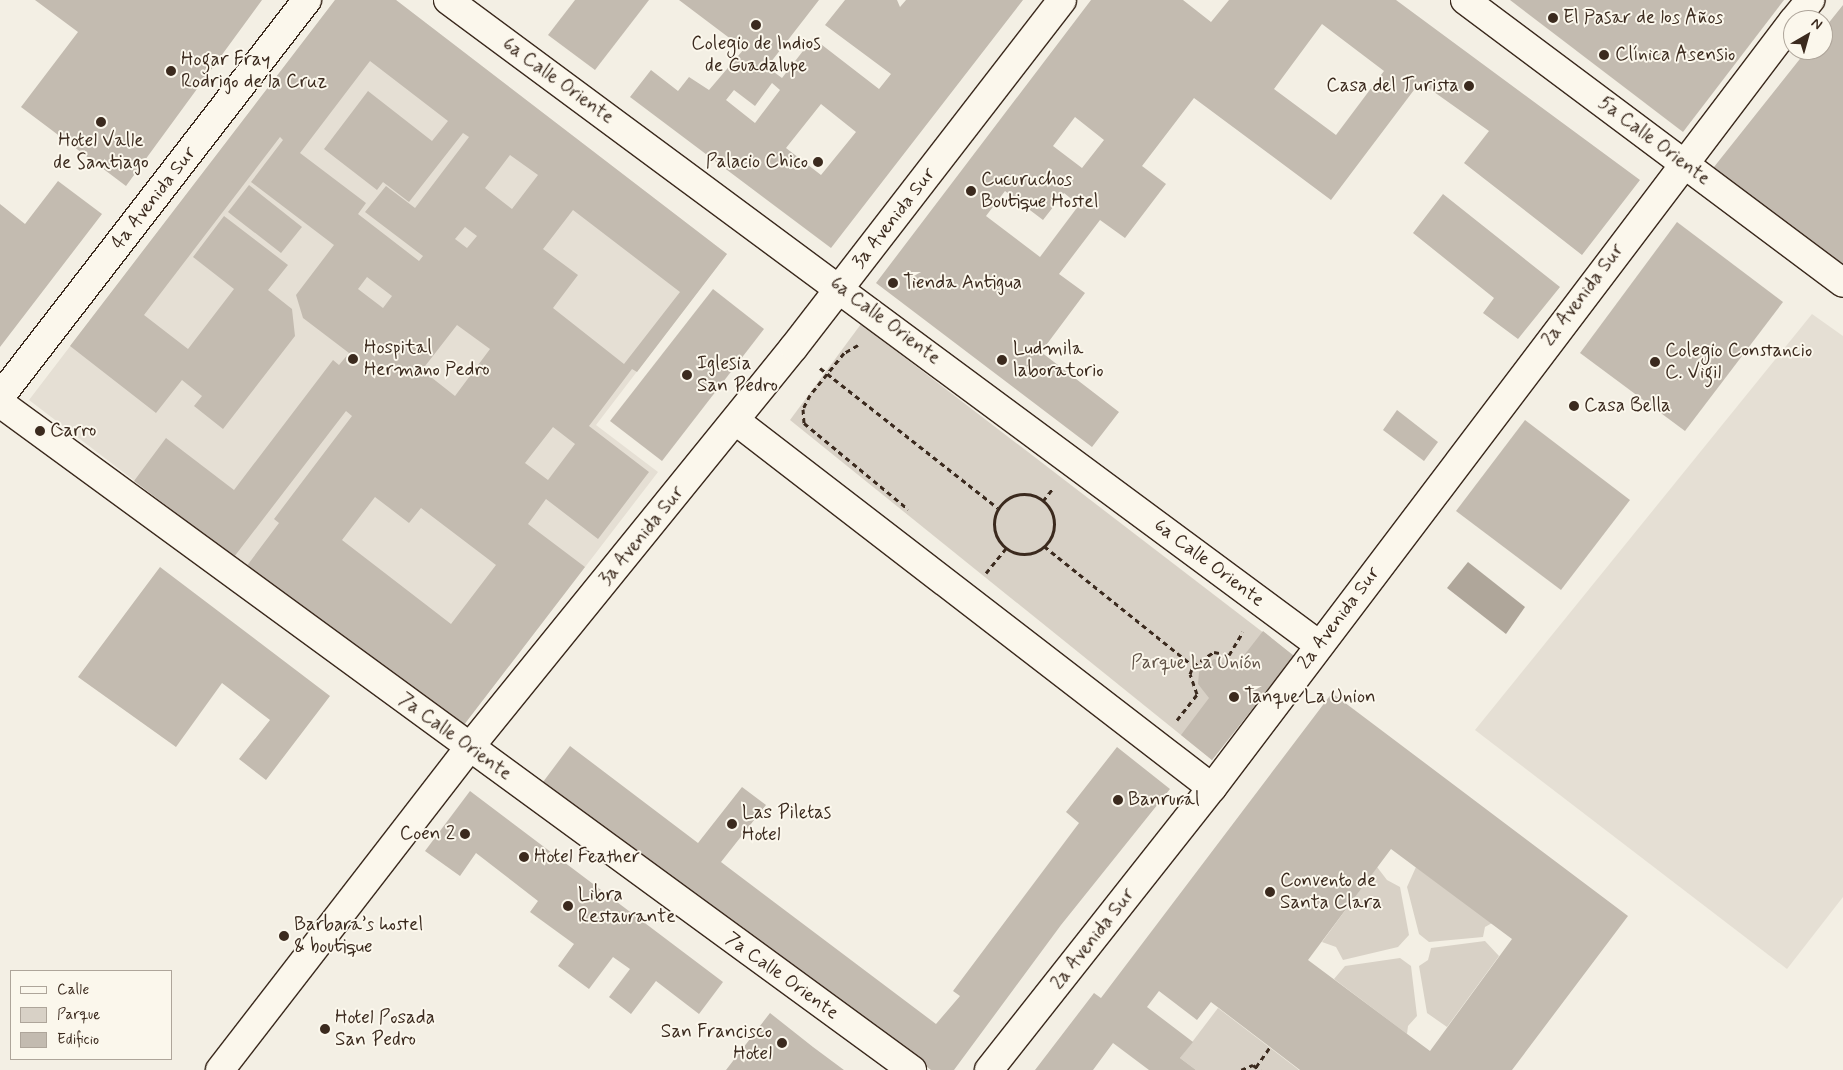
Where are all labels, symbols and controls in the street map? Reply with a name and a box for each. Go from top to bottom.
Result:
place label: El Pasar de los Años [1563,7,1724,29]
north arrow [1783,10,1833,60]
marker: El Pasar de los Años [1547,12,1559,24]
text: N [1807,14,1826,34]
marker: Colegio de Indios de Guadalupe [750,19,762,31]
street label: 6a Calle Oriente [497,33,619,129]
place label: Colegio de Indios de Guadalupe [689,33,823,77]
place label: Clínica Asensio [1615,44,1735,66]
marker: Clínica Asensio [1597,48,1611,62]
place label: Hogar Fray Rodrigo de la Cruz [181,49,326,93]
marker: Hogar Fray Rodrigo de la Cruz [165,65,177,77]
place label: Casa del Turista [1333,75,1459,97]
marker: Casa del Turista [1463,80,1475,92]
street label: 5a Calle Oriente [1593,91,1715,191]
marker: Hotel Valle de Santiago [95,116,107,128]
place label: Hotel Valle de Santiago [55,130,147,174]
street label: 4a Avenida Sur [107,143,201,253]
place label: Palacio Chico [706,151,808,173]
marker: Palacio Chico [812,156,824,168]
street label: 3a Avenida Sur [848,164,940,272]
place label: Cucuruchos Boutique Hostel [981,169,1099,213]
marker: Cucuruchos Boutique Hostel [965,185,977,197]
street label: 2a Avenida Sur [1538,240,1628,350]
street label: 6a Calle Oriente [825,272,945,370]
place label: Tienda Antigua [903,272,1022,294]
marker: Tienda Antigua [887,277,899,289]
place label: Hospital Hermano Pedro [364,337,489,381]
place label: Ludmila laboratorio [1013,338,1104,382]
place label: Colegio Constancio C. Vigil [1665,340,1813,384]
marker: Hospital Hermano Pedro [346,352,360,366]
place label: Iglesia San Pedro [697,353,777,397]
marker: Ludmila laboratorio [995,353,1009,367]
marker: Colegio Constancio C. Vigil [1649,356,1661,368]
marker: Iglesia San Pedro [681,369,693,381]
place label: Casa Bella [1584,395,1669,417]
marker: Casa Bella [1568,400,1580,412]
place label: Carro [50,420,96,442]
marker: Carro [34,425,46,437]
street label: 3a Avenida Sur [595,482,689,590]
street label: 6a Calle Oriente [1149,514,1269,612]
street label: 2a Avenida Sur [1294,563,1384,673]
park label: Parque La Unión [1131,652,1261,674]
place label: Tanque La Union [1244,686,1375,708]
street label: 7a Calle Oriente [394,688,516,786]
marker: Tanque La Union [1228,691,1240,703]
place label: Banrural [1128,789,1200,811]
marker: Banrural [1112,794,1124,806]
place label: Las Piletas Hotel [742,802,834,846]
marker: Las Piletas Hotel [726,818,738,830]
place label: Coen 2 [400,823,455,845]
marker: Coen 2 [459,828,471,840]
place label: Hotel Feather [534,846,640,868]
marker: Hotel Feather [518,851,530,863]
place label: Convento de Santa Clara [1280,870,1379,914]
place label: Libra Restaurante [578,884,676,928]
street label: 2a Avenida Sur [1047,884,1139,994]
marker: Convento de Santa Clara [1264,886,1276,898]
marker: Libra Restaurante [562,900,574,912]
place label: Barbara’s hostel & boutique [294,914,423,958]
street label: 7a Calle Oriente [721,927,843,1025]
marker: Barbara’s hostel & boutique [278,930,290,942]
legend [10,970,172,1060]
text: Calle [57,980,89,1000]
text: Parque [57,1005,100,1025]
place label: Hotel Posada San Pedro [335,1007,435,1051]
place label: San Francisco Hotel [658,1021,772,1065]
marker: Hotel Posada San Pedro [319,1023,331,1035]
text: Edificio [57,1030,99,1050]
marker: San Francisco Hotel [776,1037,788,1049]

